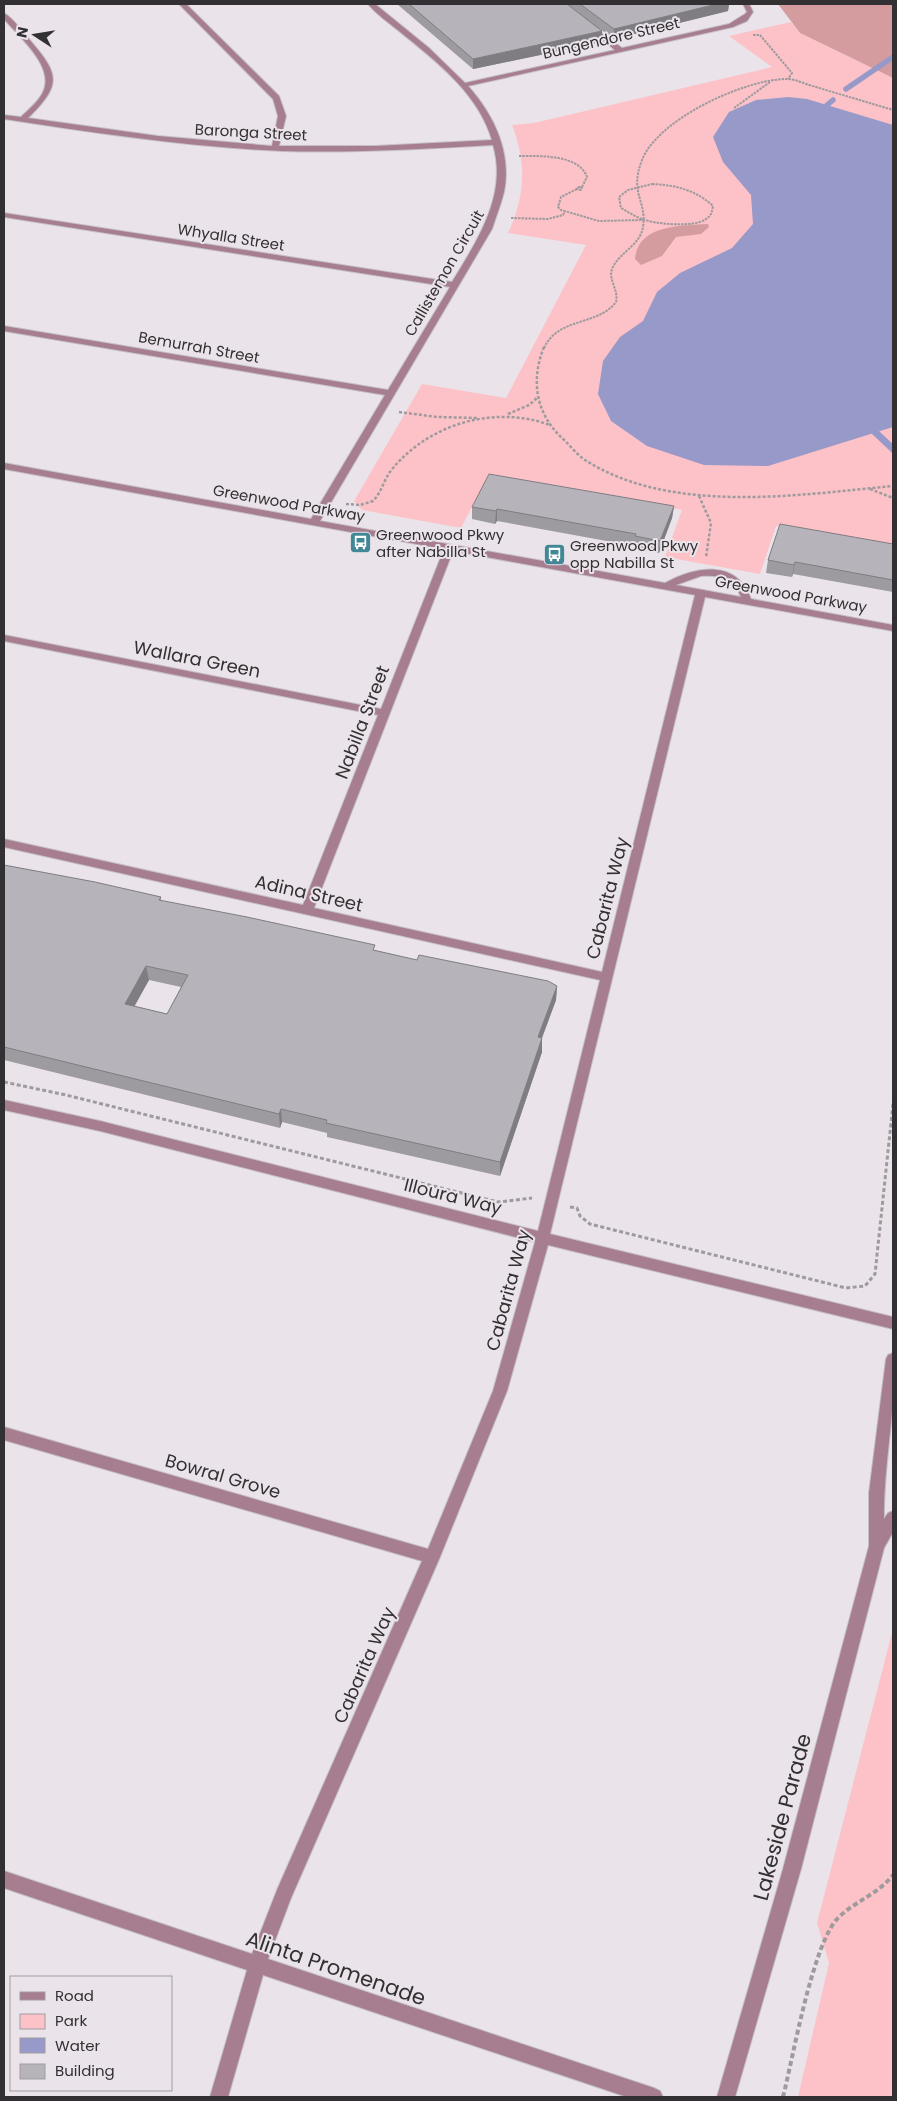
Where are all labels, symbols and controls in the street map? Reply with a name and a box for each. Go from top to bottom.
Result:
north arrow [10,10,60,60]
street label: Bungendore Street [540,12,682,64]
text: N [11,25,33,40]
street label: Baronga Street [194,119,308,145]
street label: Callistemon Circuit [399,206,489,340]
street label: Whyalla Street [176,218,286,256]
street label: Bemurrah Street [137,326,261,368]
street label: Greenwood Parkway [211,479,367,527]
place label: Greenwood Pkwy after Nabilla St [376,524,505,562]
bus stop icon: Greenwood Pkwy after Nabilla St [348,531,372,555]
place label: Greenwood Pkwy opp Nabilla St [570,535,699,573]
bus stop icon: Greenwood Pkwy opp Nabilla St [542,542,566,566]
street label: Greenwood Parkway [713,570,869,618]
street label: Wallara Green [131,634,263,684]
street label: Nabilla Street [329,662,395,782]
street label: Cabarita Way [580,834,634,962]
street label: Adina Street [253,868,365,918]
street label: Illoura Way [402,1172,504,1220]
street label: Cabarita Way [480,1226,536,1354]
street label: Bowral Grove [162,1448,284,1504]
street label: Cabarita Way [327,1603,401,1727]
street label: Lakeside Parade [746,1730,818,1904]
street label: Alinta Promenade [242,1924,430,2012]
legend [10,1976,172,2091]
text: Road [55,1985,94,2006]
text: Park [55,2010,87,2031]
text: Water [55,2035,101,2056]
text: Building [55,2060,115,2081]

